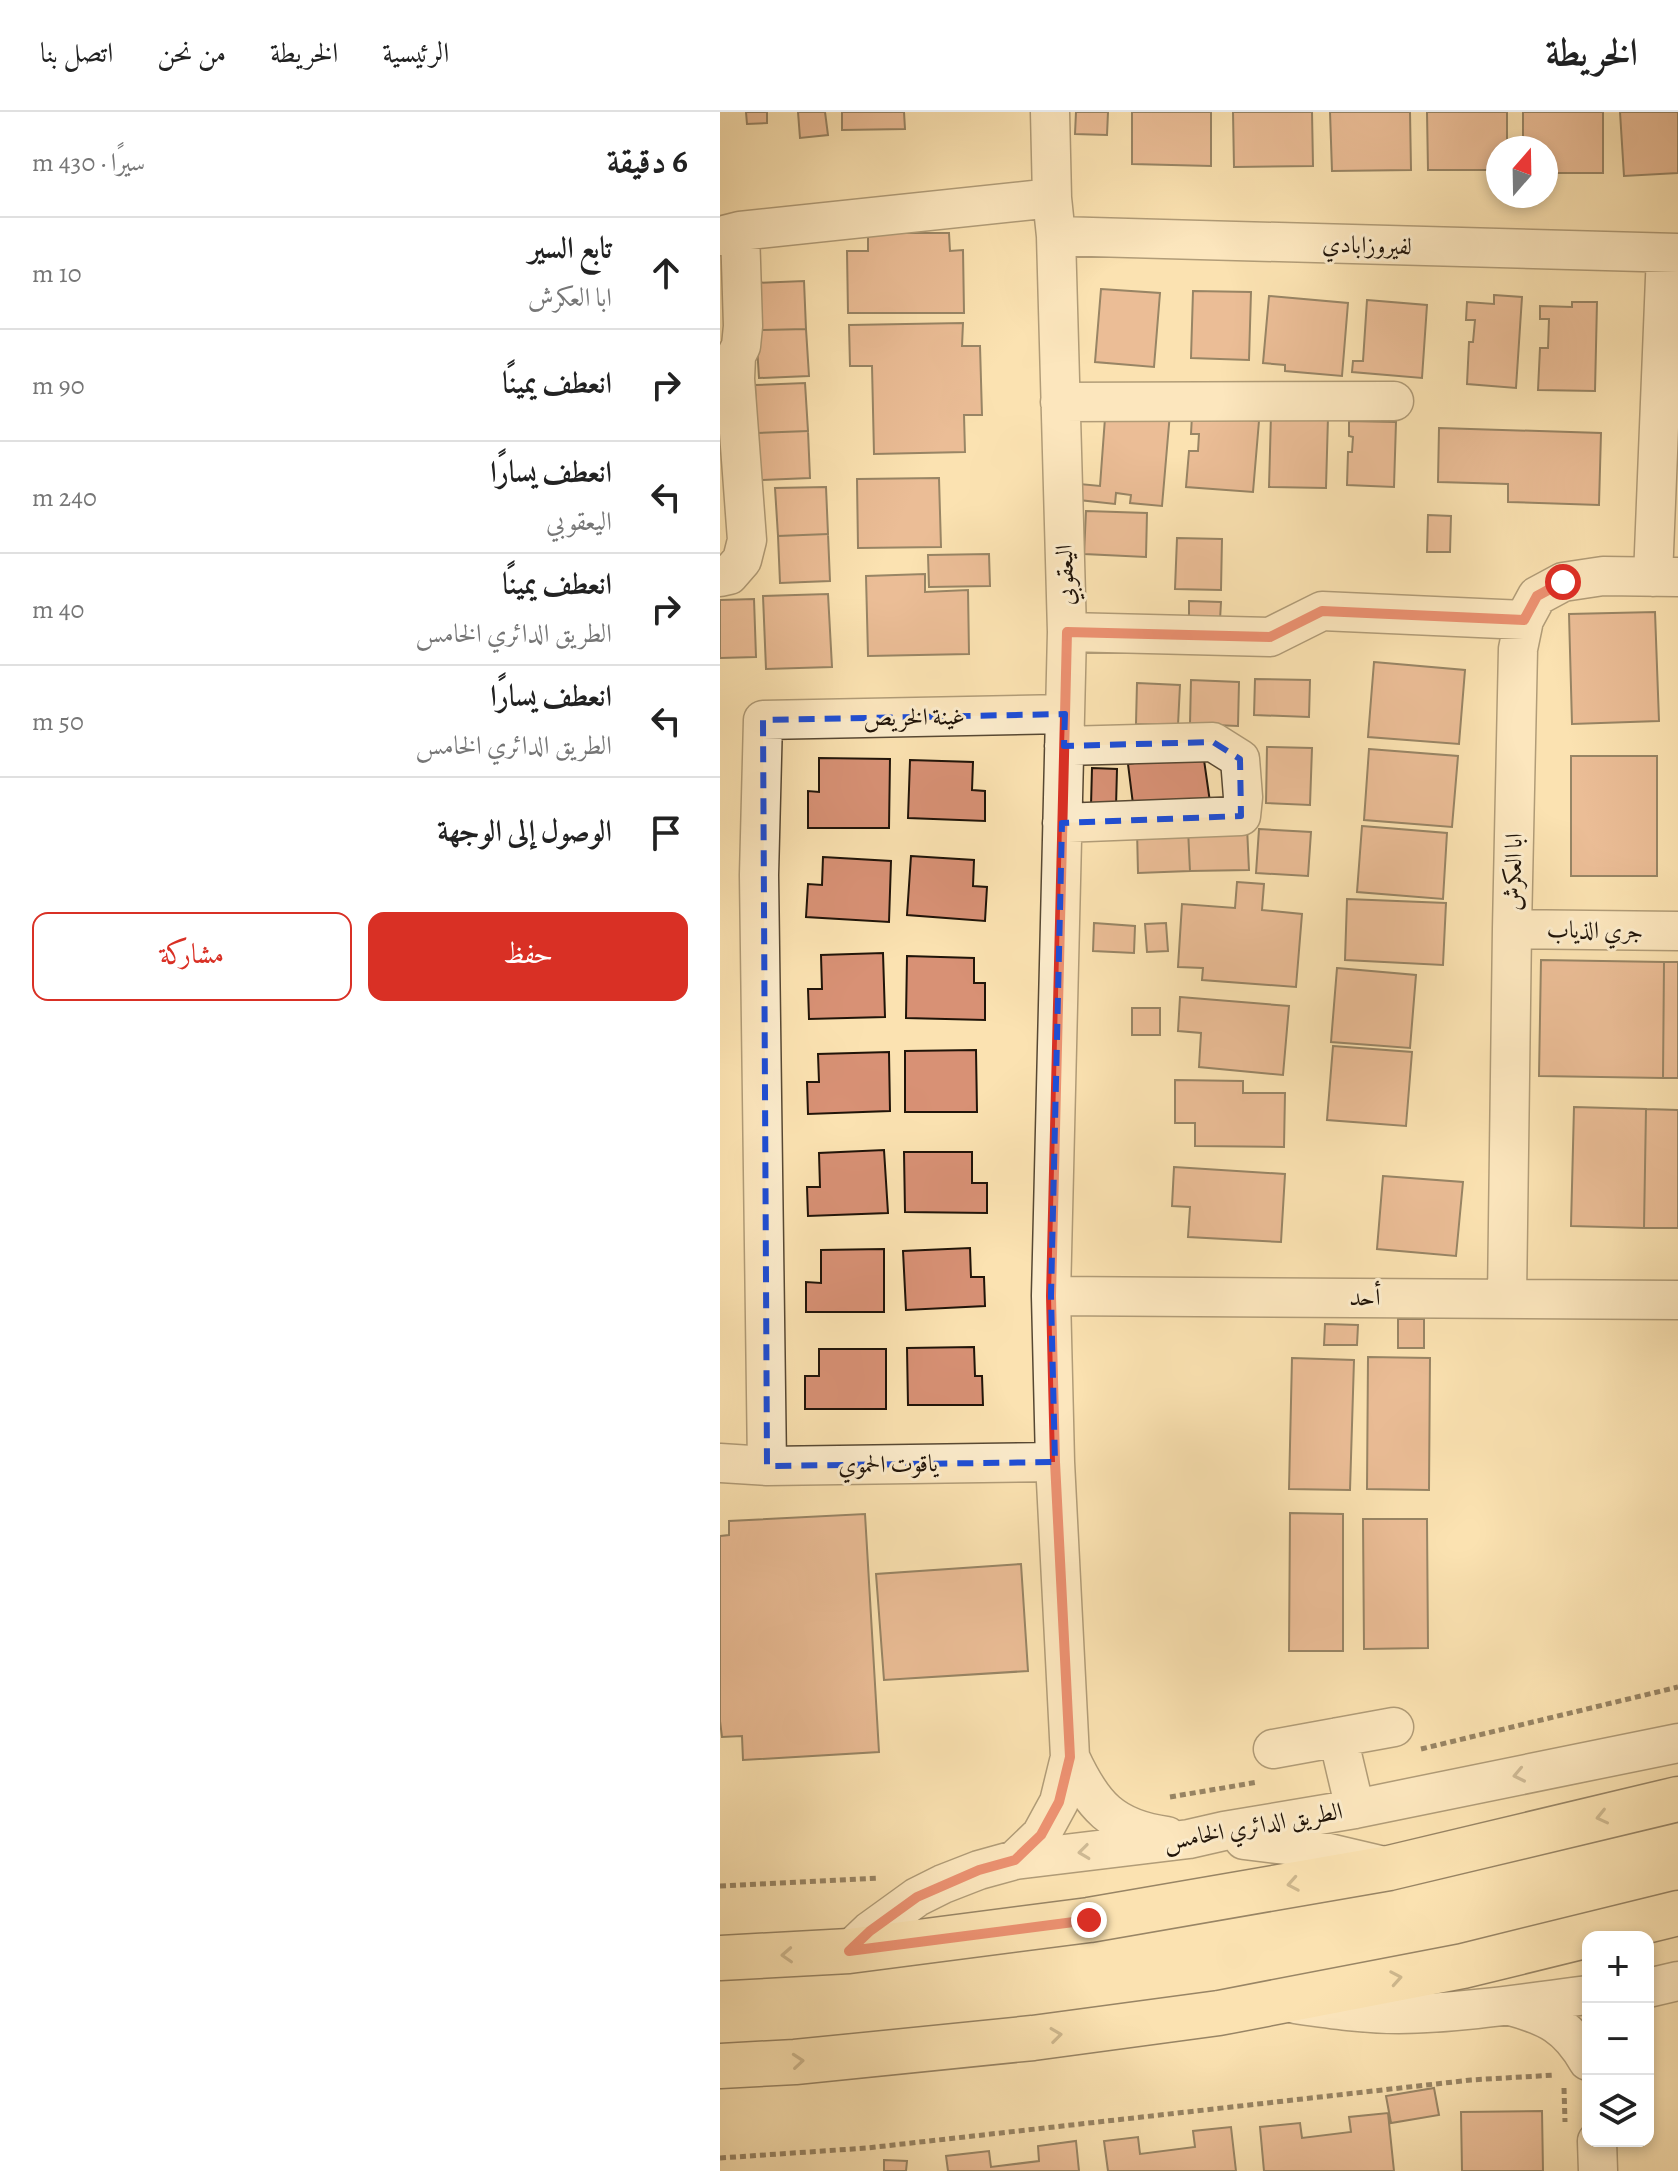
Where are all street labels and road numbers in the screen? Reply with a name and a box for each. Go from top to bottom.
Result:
street label: لفيروزابادي [1321,227,1413,266]
street label: اليعقوبي [1048,544,1085,606]
street label: غينة الخريص [863,700,965,734]
street label: ابا العكرش [1496,833,1530,911]
street label: جري الذياب [1546,913,1644,950]
street label: أحد [1349,1280,1381,1313]
street label: ياقوت الحموي [838,1447,940,1484]
street label: الطريق الدائري الخامس [1161,1794,1346,1860]

